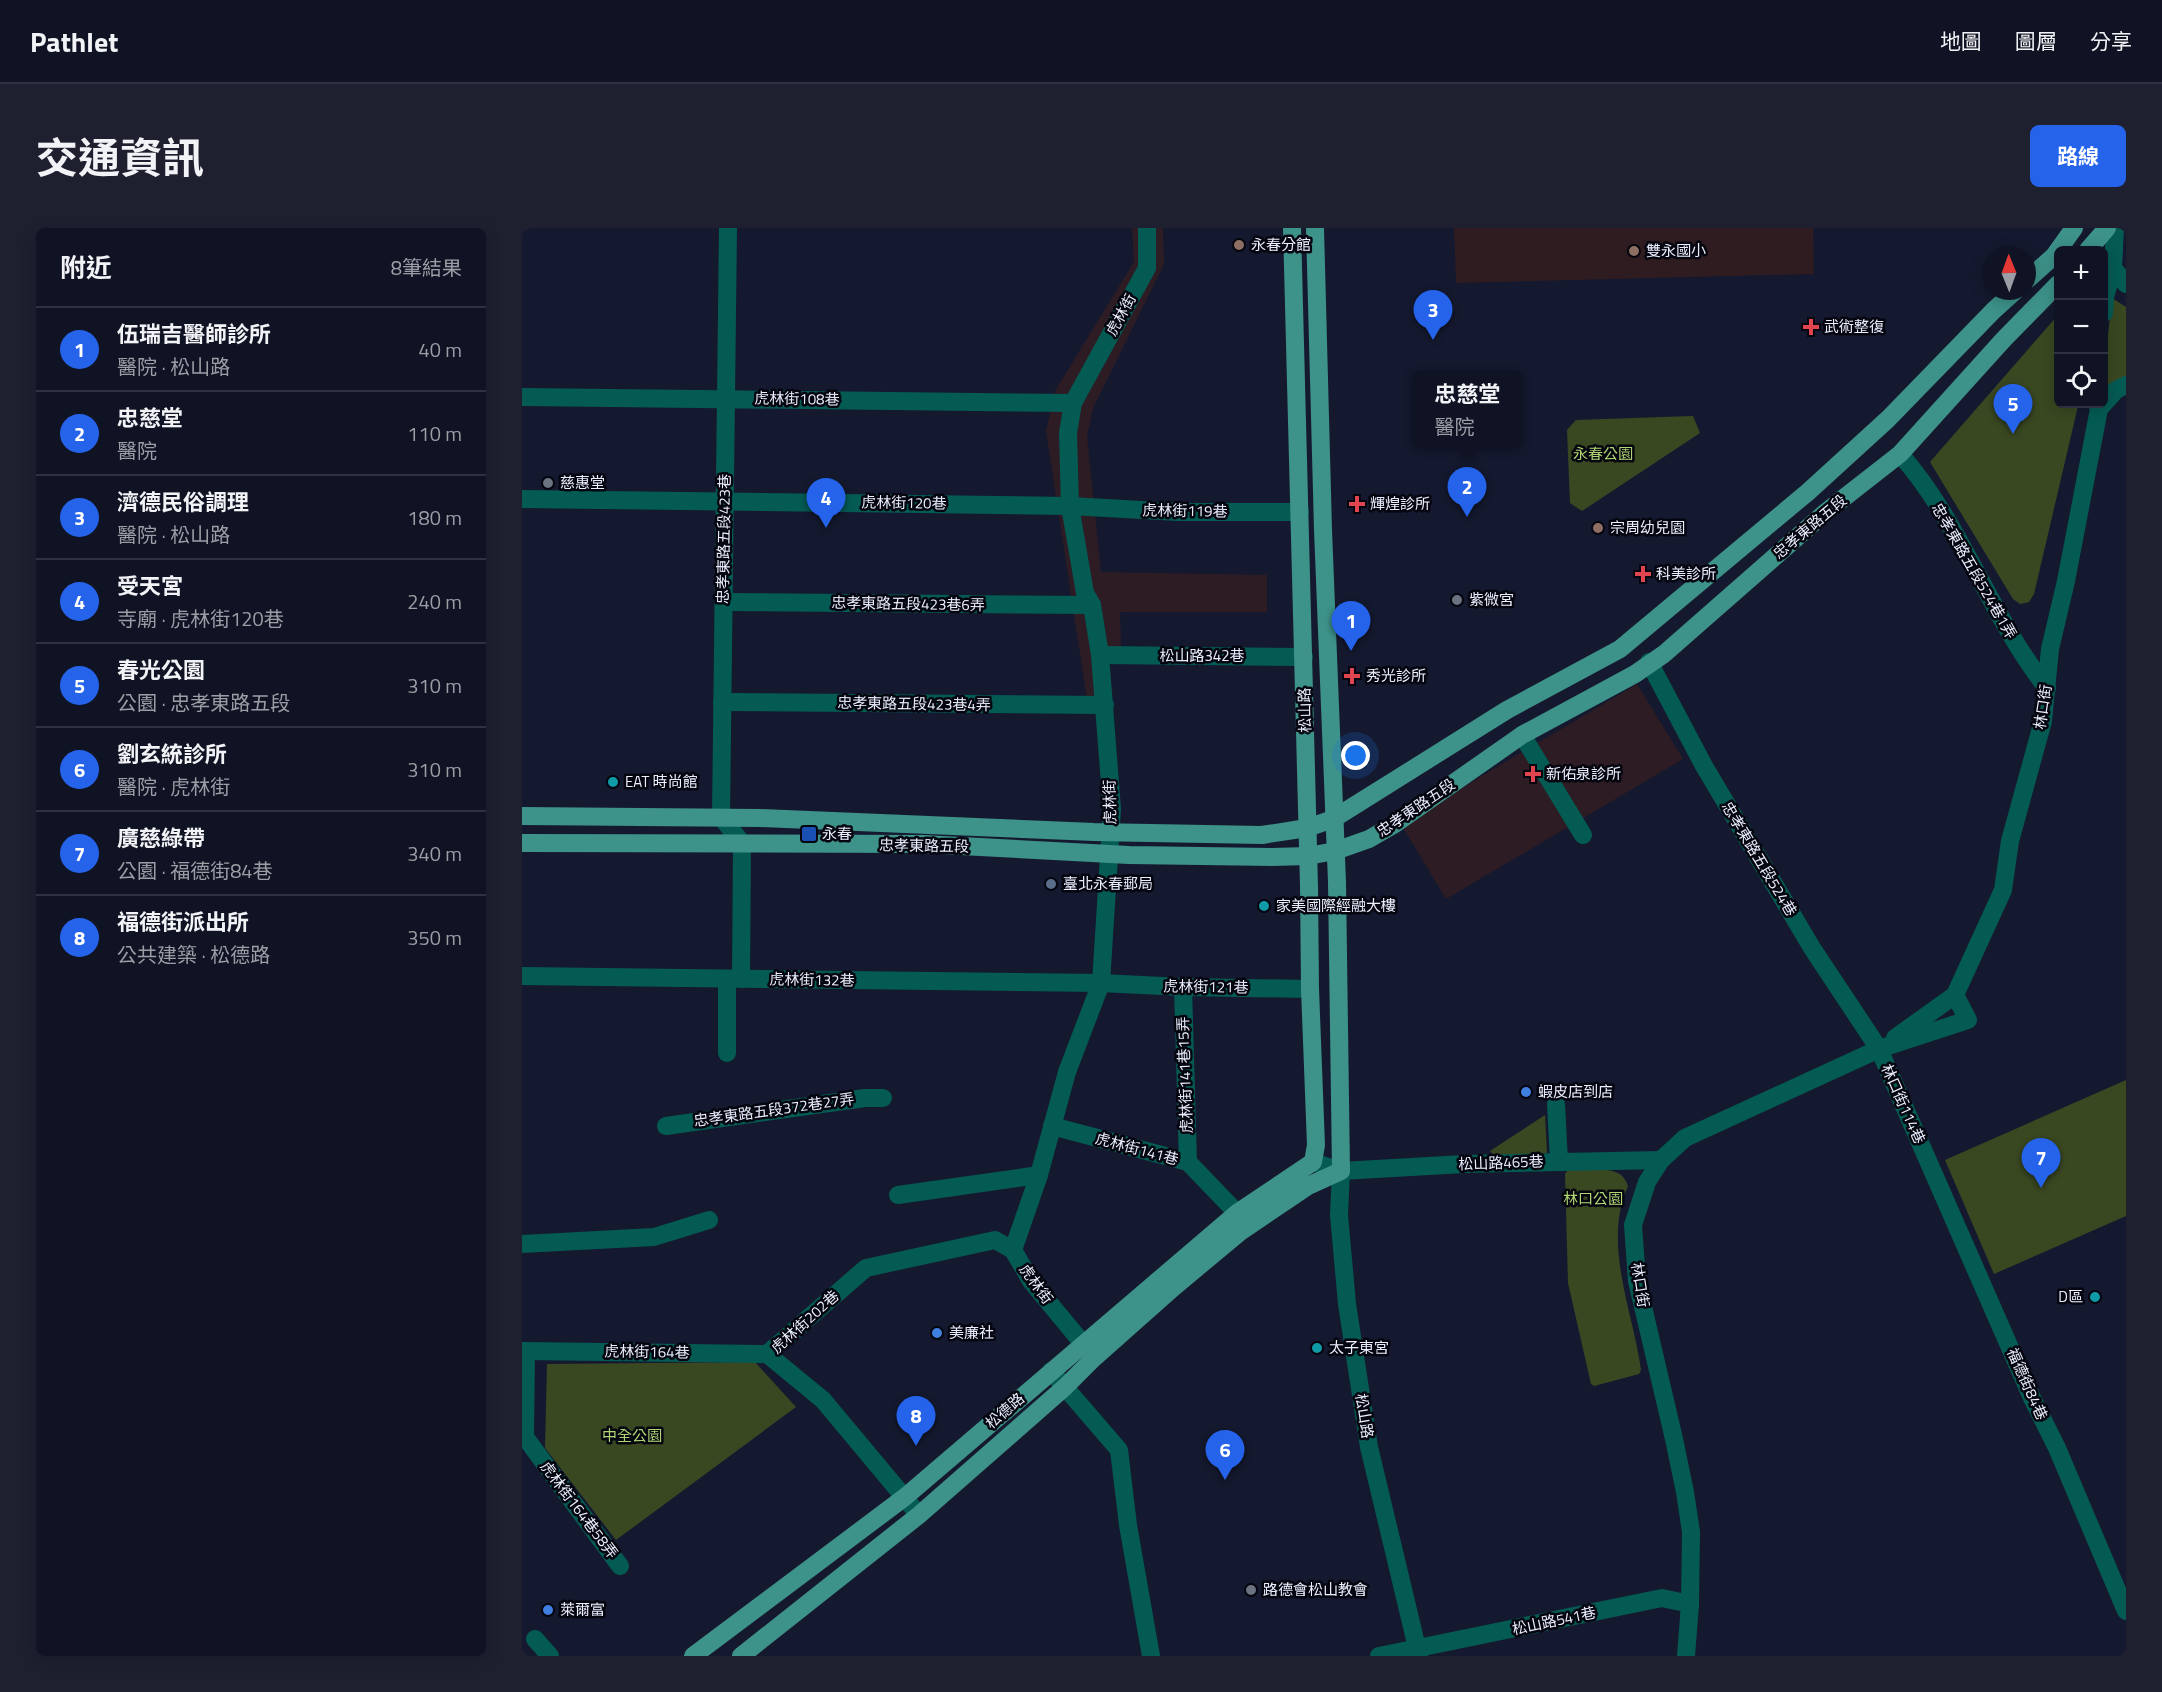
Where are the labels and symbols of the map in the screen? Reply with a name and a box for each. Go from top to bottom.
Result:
place label: 永春分館 [1251,233,1311,256]
marker: 永春分館 [1232,238,1246,252]
place label: 雙永國小 [1646,239,1706,262]
marker: 雙永國小 [1627,244,1641,258]
north arrow [1982,246,2036,300]
street label: 虎林街 [1100,289,1142,340]
pin: 3 [1414,291,1452,340]
place label: 武術整復 [1824,315,1884,338]
marker: 武術整復 [1802,318,1820,336]
pin: 5 [1994,384,2032,434]
street label: 虎林街108巷 [754,386,840,411]
park label: 永春公園 [1573,442,1633,465]
pin: 2 [1448,468,1486,517]
place label: 慈惠堂 [560,471,605,494]
street label: 忠孝東路五段423巷 [711,474,736,604]
marker: 慈惠堂 [541,476,555,490]
pin: 4 [806,478,846,528]
street label: 忠孝東路五段 [1768,489,1852,564]
street label: 虎林街120巷 [861,490,947,515]
place label: 輝煌診所 [1370,492,1430,515]
marker: 輝煌診所 [1348,495,1366,513]
street label: 虎林街119巷 [1142,498,1228,523]
street label: 忠孝東路五段524巷1弄 [1926,498,2023,643]
place label: 宗周幼兒園 [1610,516,1685,539]
marker: 宗周幼兒園 [1591,521,1605,535]
place label: 科美診所 [1656,562,1716,585]
marker: 科美診所 [1634,565,1652,583]
place label: 紫微宮 [1469,588,1514,611]
street label: 忠孝東路五段423巷6弄 [831,591,985,616]
marker: 紫微宮 [1450,593,1464,607]
pin: 1 [1332,602,1370,651]
street label: 松山路342巷 [1159,644,1245,667]
place label: 秀光診所 [1366,664,1426,687]
marker: 秀光診所 [1343,667,1361,685]
street label: 林口街 [2028,683,2057,731]
street label: 松山路 [1293,687,1316,733]
street label: 忠孝東路五段423巷4弄 [837,691,991,716]
your location [1341,741,1370,770]
place label: 新佑泉診所 [1546,762,1621,785]
marker: 新佑泉診所 [1524,765,1542,783]
place label: EAT 時尚館 [625,770,698,793]
street label: 忠孝東路五段 [1372,773,1459,842]
marker: EAT 時尚館 [606,775,620,789]
street label: 虎林街 [1098,779,1121,825]
street label: 忠孝東路五段524巷 [1716,797,1803,920]
place label: 永春 [822,822,852,845]
marker: 永春 [800,825,818,843]
street label: 忠孝東路五段 [879,833,969,858]
place label: 臺北永春郵局 [1063,872,1153,895]
marker: 臺北永春郵局 [1044,877,1058,891]
place label: 家美國際經融大樓 [1276,894,1396,917]
marker: 家美國際經融大樓 [1257,899,1271,913]
street label: 虎林街132巷 [769,967,855,992]
street label: 虎林街121巷 [1163,974,1249,999]
street label: 虎林街141巷15弄 [1171,1016,1198,1134]
street label: 林口街114巷 [1876,1060,1931,1147]
place label: 蝦皮店到店 [1538,1080,1613,1103]
marker: 蝦皮店到店 [1519,1085,1533,1099]
street label: 忠孝東路五段372巷27弄 [692,1087,856,1132]
street label: 虎林街141巷 [1093,1126,1181,1171]
pin: 7 [2022,1138,2060,1188]
street label: 松山路465巷 [1458,1150,1544,1175]
park label: 林口公園 [1563,1187,1623,1210]
street label: 虎林街 [1014,1259,1059,1309]
street label: 林口街 [1626,1261,1655,1309]
street label: 虎林街202巷 [765,1285,844,1359]
place label: D區 [2058,1285,2083,1308]
marker: D區 [2088,1290,2102,1304]
place label: 美廉社 [949,1321,994,1344]
marker: 美廉社 [930,1326,944,1340]
place label: 太子東宮 [1329,1336,1389,1359]
street label: 虎林街164巷 [604,1339,690,1364]
marker: 太子東宮 [1310,1341,1324,1355]
street label: 福德街84巷 [2001,1344,2054,1424]
street label: 松德路 [980,1387,1029,1434]
street label: 松山路 [1350,1392,1379,1440]
pin: 8 [896,1396,936,1446]
park label: 中全公園 [602,1424,662,1447]
pin: 6 [1206,1430,1244,1480]
street label: 虎林街164巷58弄 [535,1456,624,1563]
place label: 路德會松山教會 [1263,1578,1368,1601]
marker: 路德會松山教會 [1244,1583,1258,1597]
place label: 萊爾富 [560,1598,605,1621]
street label: 松山路541巷 [1510,1600,1598,1641]
marker: 萊爾富 [541,1603,555,1617]

